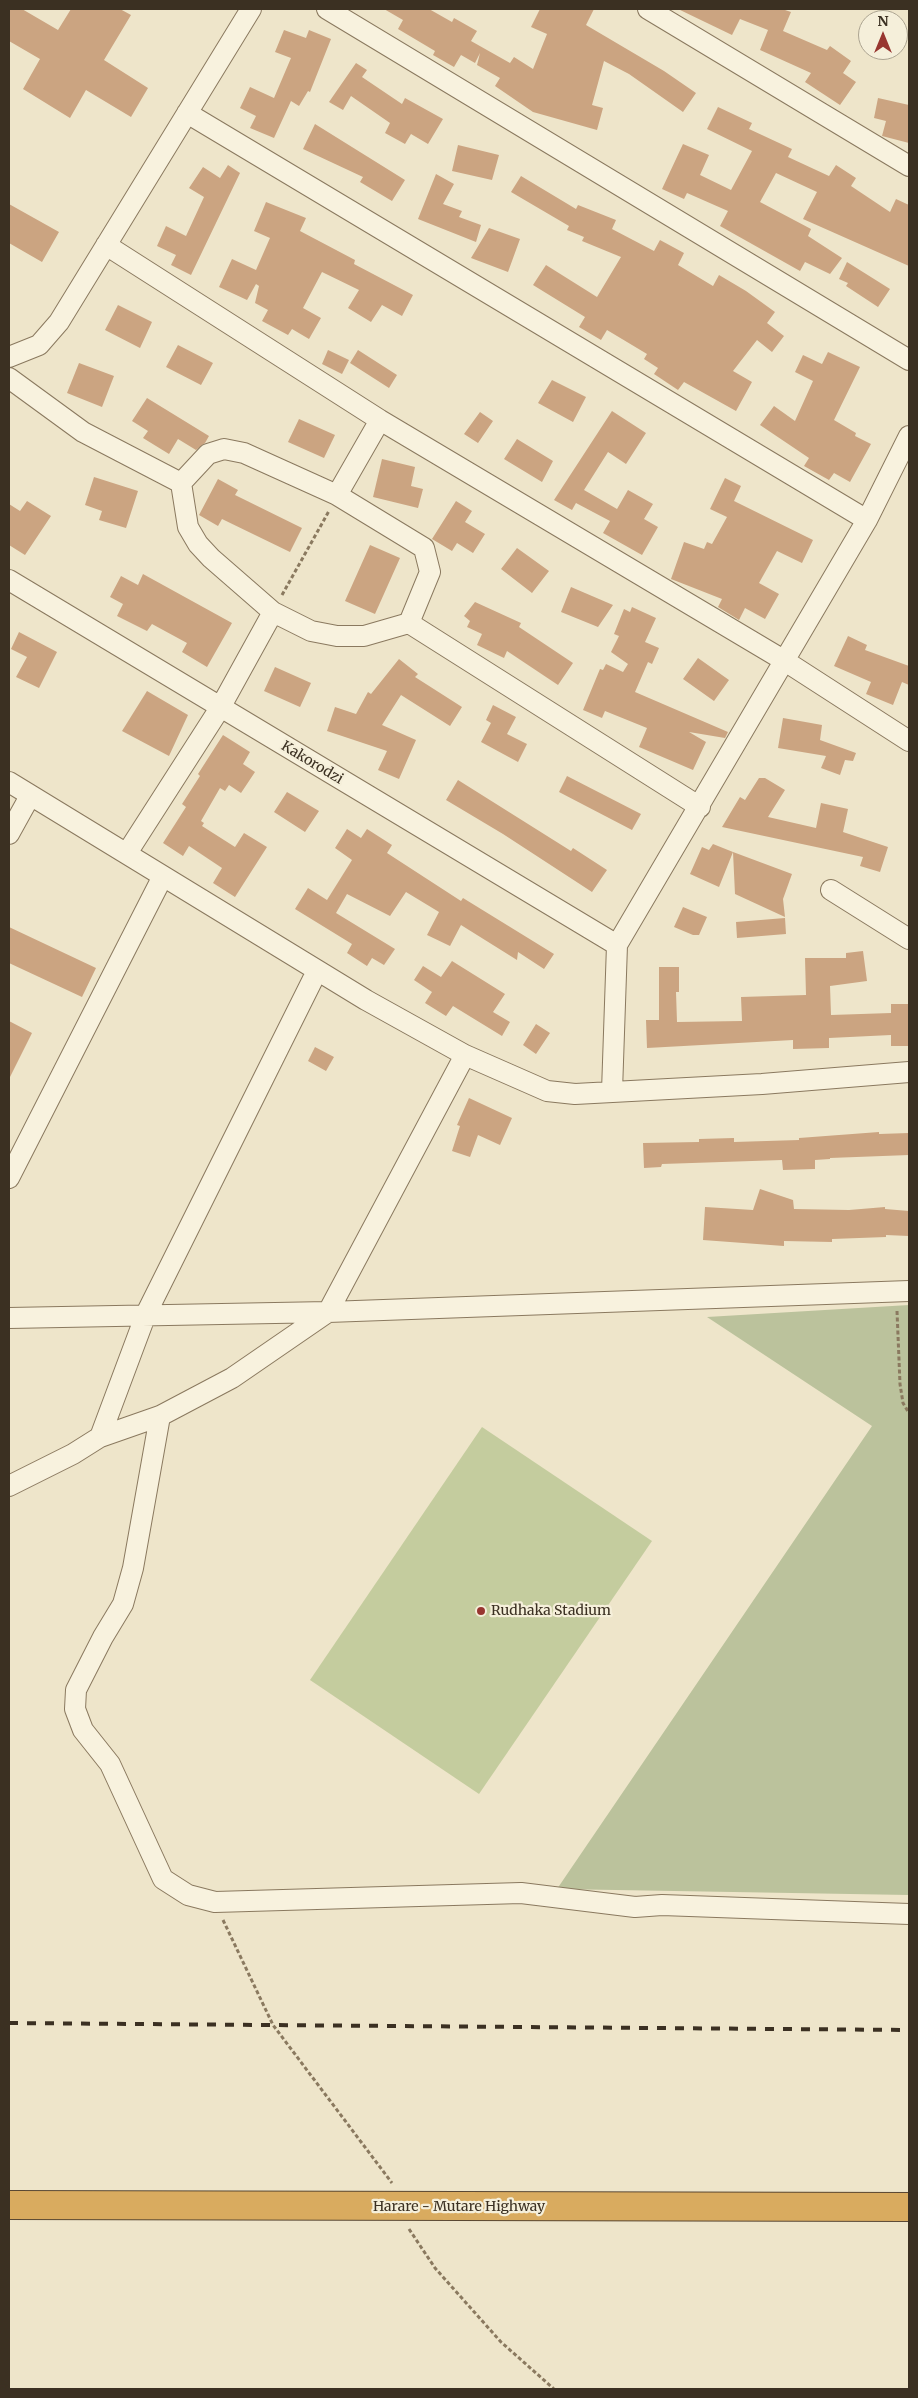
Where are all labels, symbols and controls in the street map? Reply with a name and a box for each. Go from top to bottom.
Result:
north arrow [858,10,908,60]
text: N [877,12,889,30]
street label: Kakorodzi [278,738,346,788]
place label: Rudhaka Stadium [491,1603,611,1619]
marker: Rudhaka Stadium [475,1605,487,1617]
street label: Harare - Mutare Highway [373,2199,545,2215]

